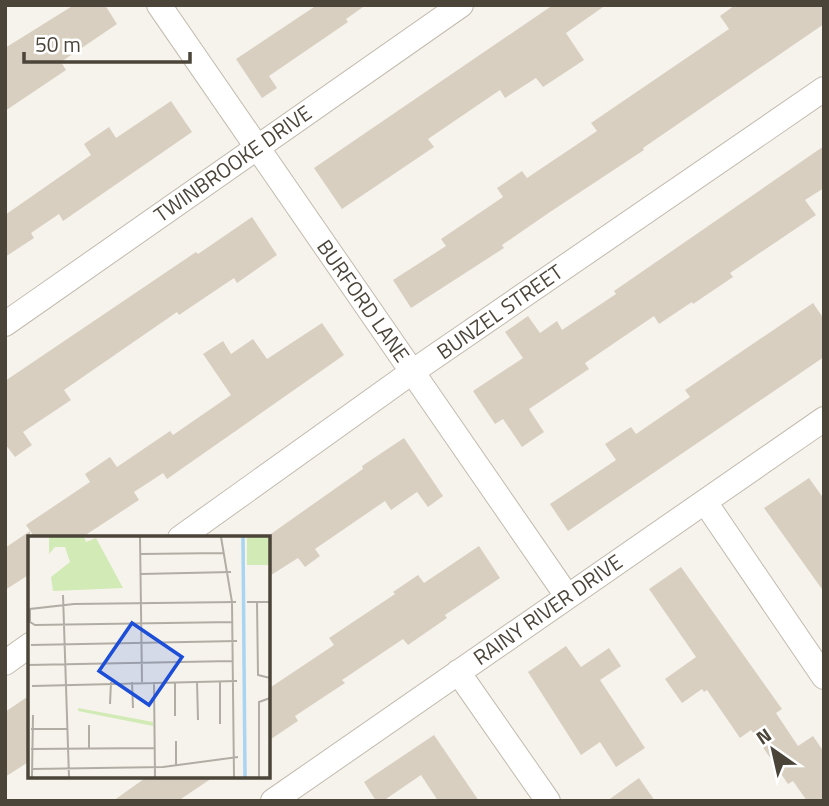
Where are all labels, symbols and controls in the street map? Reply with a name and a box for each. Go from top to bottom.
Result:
scale bar [24,21,191,65]
text: 50 m [35,28,81,60]
street label: TWINBROOKE DRIVE [147,97,318,230]
street label: BURFORD LANE [310,232,418,368]
street label: BUNZEL STREET [430,256,569,367]
inset map [28,536,270,778]
street label: RAINY RIVER DRIVE [466,546,629,673]
north arrow [738,715,808,785]
text: N [750,720,777,751]

